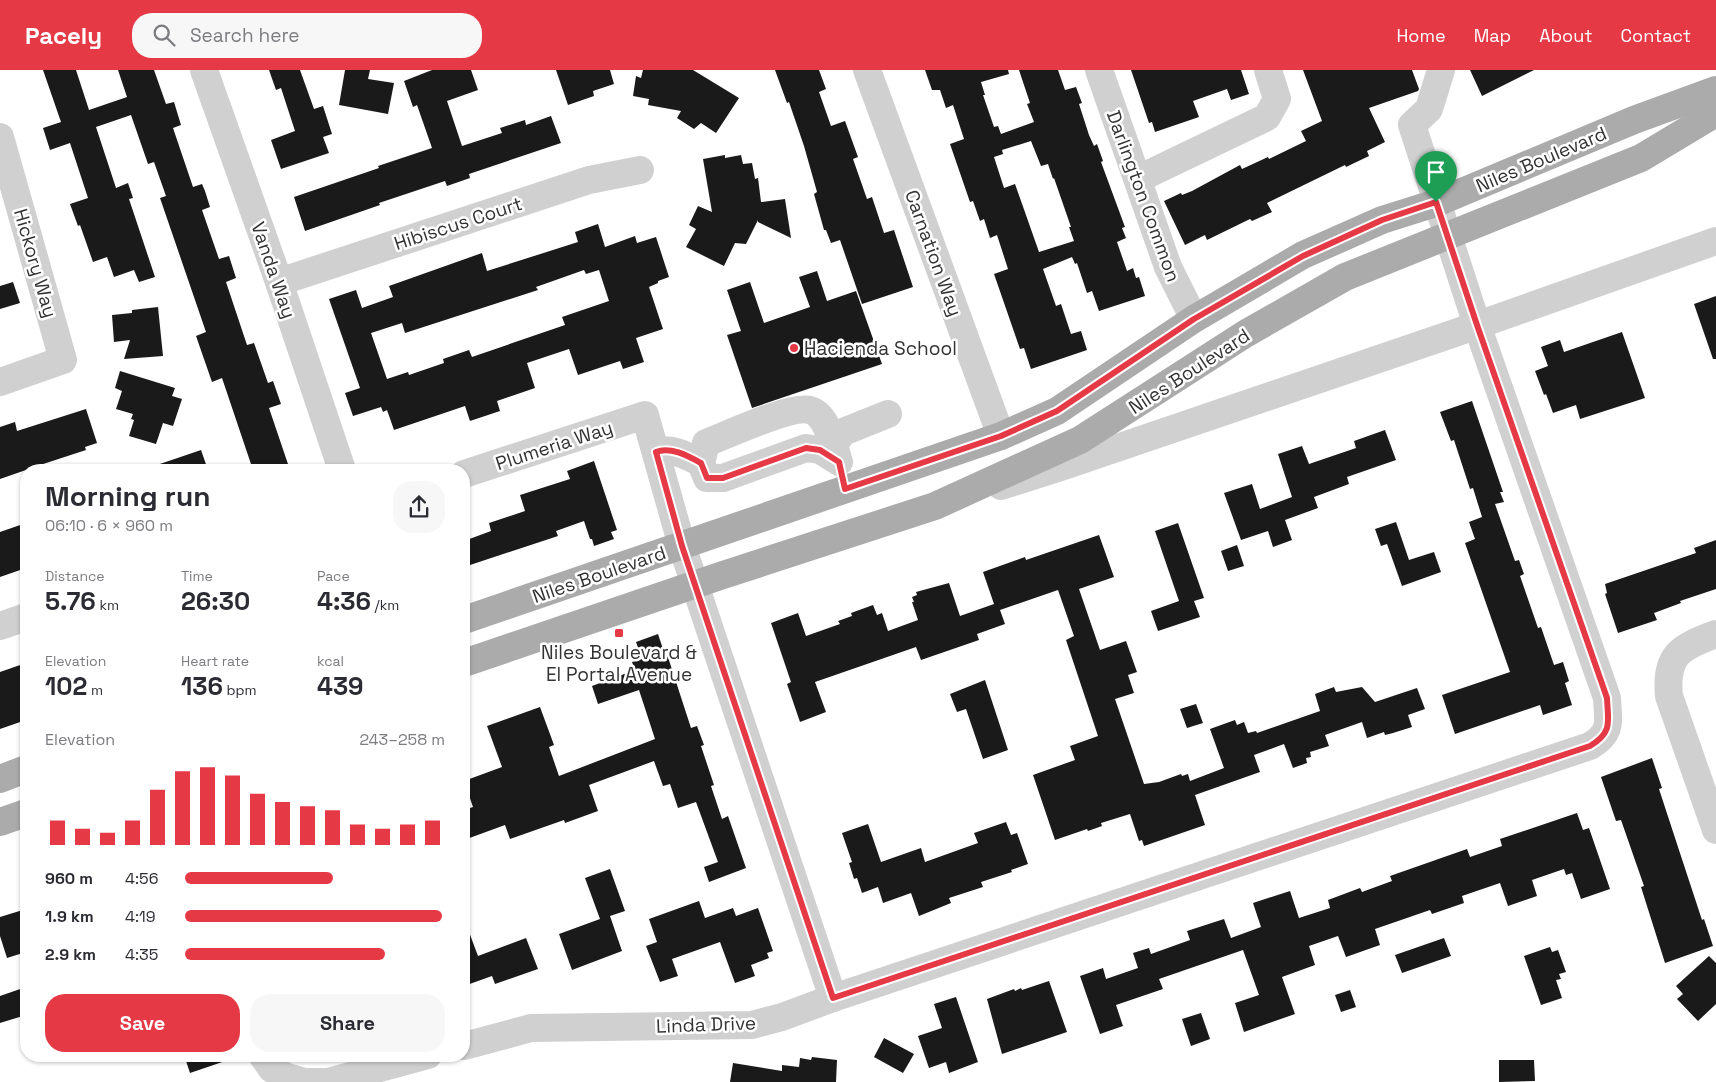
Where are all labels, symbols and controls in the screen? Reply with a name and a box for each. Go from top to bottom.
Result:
search box [132,13,482,58]
text: Pacely [25,20,102,51]
icon: search [150,21,178,49]
text: Search here [190,23,299,48]
text: Home [1397,24,1446,47]
text: Map [1474,24,1511,47]
text: About [1539,24,1593,47]
text: Contact [1621,24,1691,47]
street label: Darlington Common [1101,107,1186,285]
street label: Niles Boulevard [1472,121,1610,198]
pin [1415,151,1457,202]
icon: arrive [1422,158,1450,186]
street label: Carnation Way [899,187,968,320]
street label: Hibiscus Court [391,191,525,256]
street label: Hickory Way [8,206,63,321]
street label: Vanda Way [245,219,302,322]
street label: Niles Boulevard [1124,323,1255,420]
place label: Hacienda School [804,336,957,361]
marker: Hacienda School [788,342,800,354]
street label: Plumeria Way [493,415,616,476]
text: Morning run [45,478,210,514]
button: share [393,481,445,533]
text: 06:10 · 6 × 960 m [45,515,173,536]
street label: Niles Boulevard [529,540,669,609]
text: Distance [45,567,105,585]
text: Time [181,567,213,585]
text: Pace [317,567,350,585]
text: 5.76 [45,585,96,617]
text: 26:30 [181,585,250,617]
text: 4:36 [317,585,371,617]
text: km [96,596,119,614]
text: /km [371,596,399,614]
marker: Niles Boulevard & El Portal Avenue [613,627,625,639]
place label: Niles Boulevard & El Portal Avenue [541,640,697,687]
text: Elevation [45,652,106,670]
text: Heart rate [181,652,249,670]
text: kcal [317,652,344,670]
text: 102 [45,670,87,702]
text: 136 [181,670,223,702]
text: 439 [317,670,364,702]
text: m [87,681,103,699]
text: bpm [223,681,257,699]
text: Elevation [45,729,115,750]
text: 243–258 m [359,729,445,750]
text: 960 m [45,868,93,889]
text: 4:56 [125,868,158,889]
text: 1.9 km [45,906,94,927]
text: 4:19 [125,906,156,927]
text: 2.9 km [45,944,96,965]
text: 4:35 [125,944,158,965]
button: Save [45,994,240,1052]
button: Share [250,994,445,1052]
street label: Linda Drive [655,1010,757,1039]

